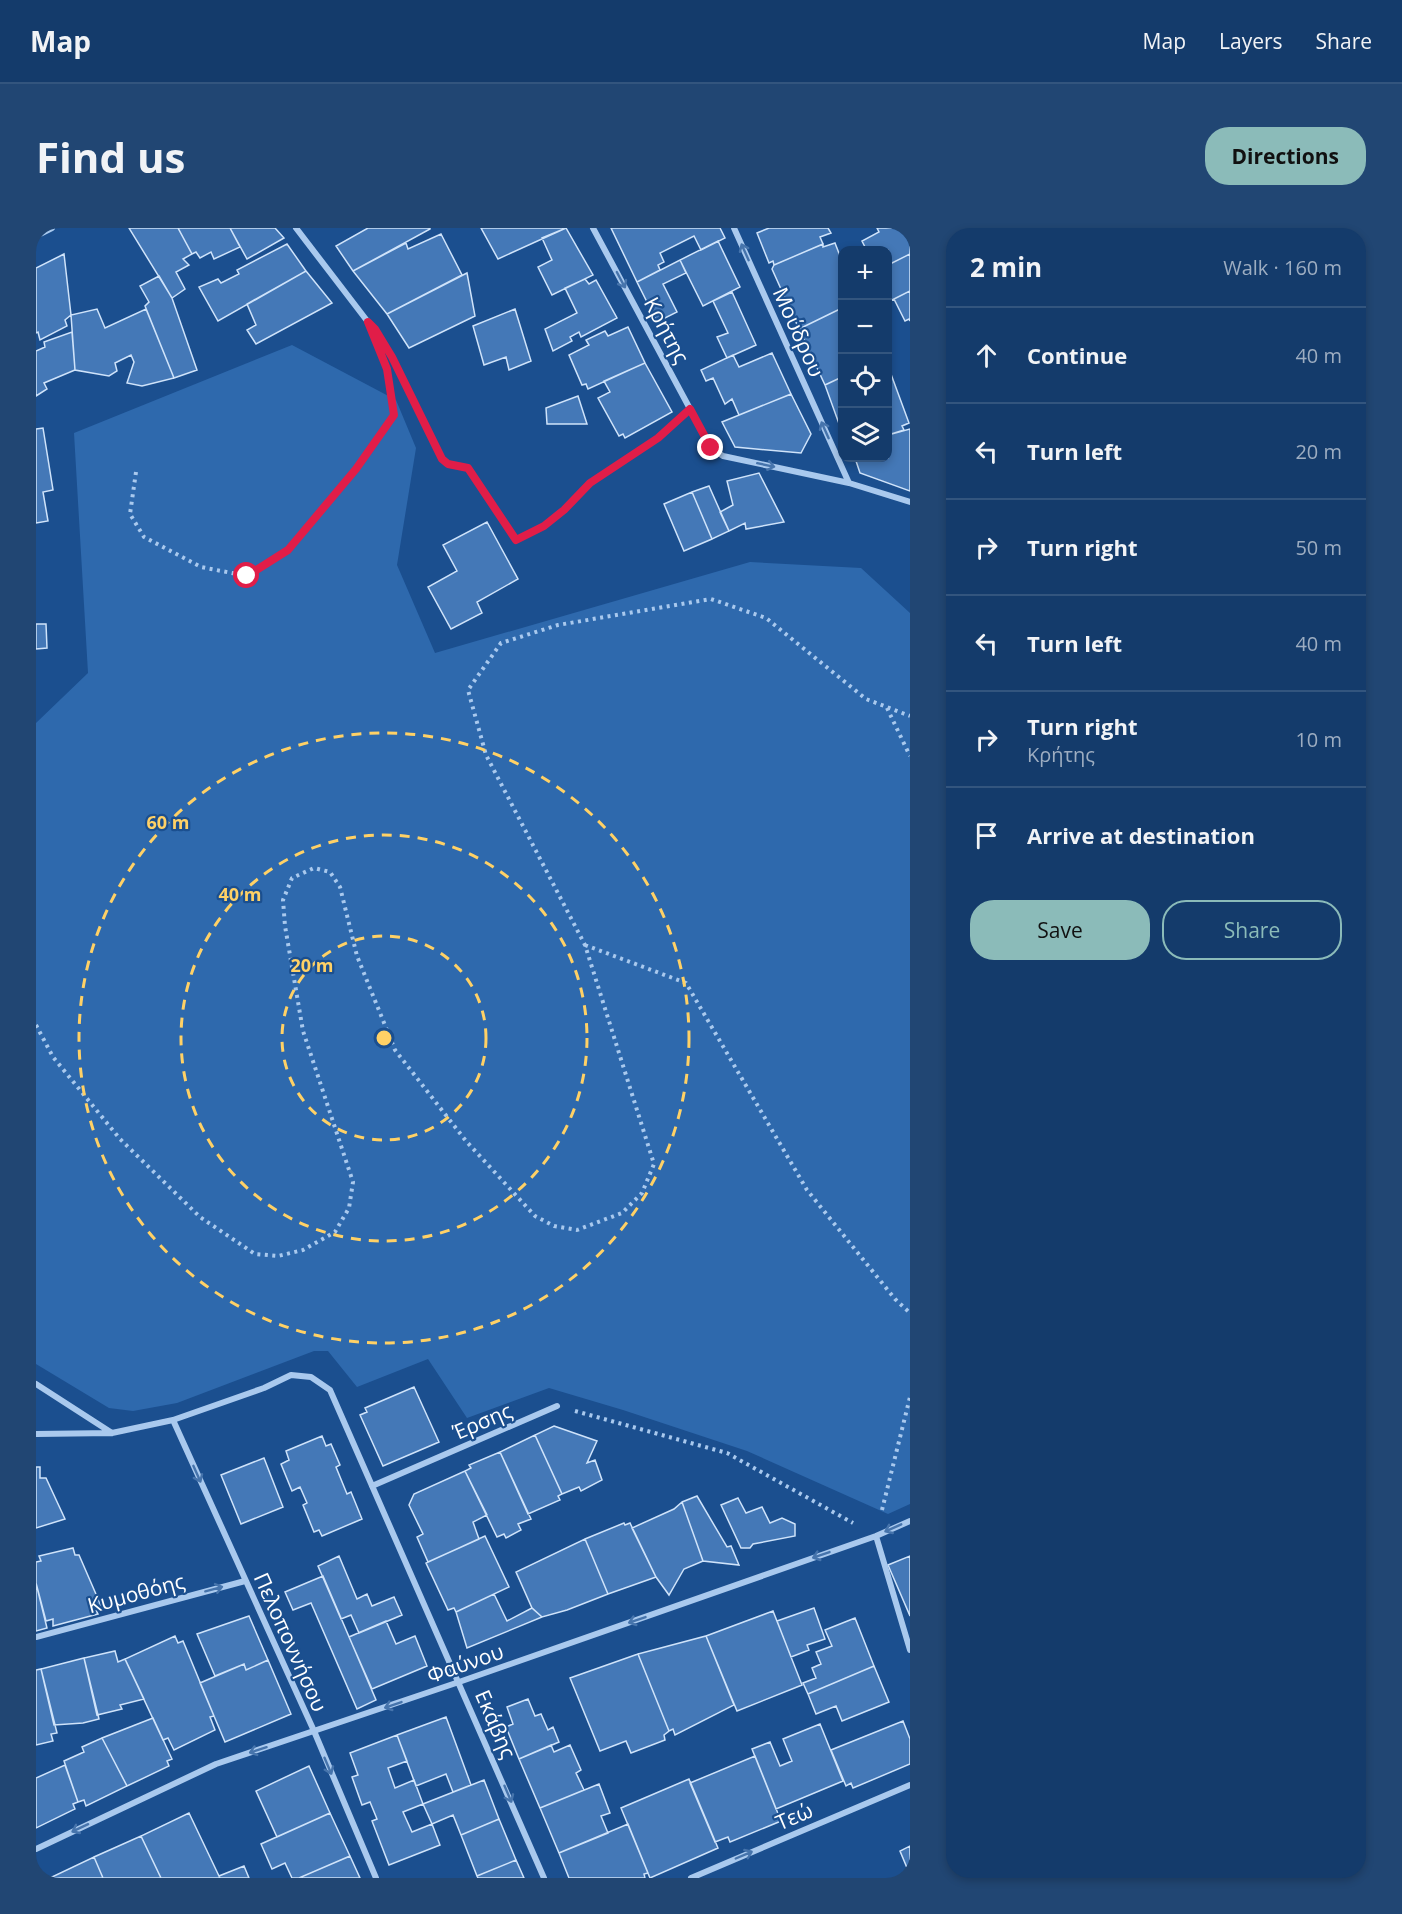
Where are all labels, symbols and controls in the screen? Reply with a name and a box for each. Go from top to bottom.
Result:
text: Map [30,22,91,60]
text: Map [1143,27,1186,55]
text: Layers [1219,27,1283,55]
text: Share [1316,27,1372,55]
button: Directions [1205,127,1366,185]
text: Find us [36,128,185,185]
one-way arrow [738,243,750,261]
map controls [838,246,892,462]
button: + [838,246,892,300]
text: 2 min [970,249,1042,285]
text: Walk · 160 m [1223,254,1342,281]
one-way arrow [616,270,627,288]
street label: Μούδρου [767,283,831,381]
street label: Κρήτης [638,292,696,368]
button: − [838,300,892,354]
icon: ahead [970,339,1003,372]
text: Continue [1027,340,1127,370]
text: 40 m [1295,342,1342,369]
button: locate [838,354,892,408]
button: layers [838,408,892,462]
one-way arrow [819,421,830,439]
route end [697,434,723,460]
icon: left [970,435,1003,468]
text: Turn left [1027,436,1122,466]
text: 20 m [1295,438,1342,465]
one-way arrow [756,460,775,471]
icon: right [970,531,1003,564]
text: Turn right [1027,532,1138,562]
text: 50 m [1295,534,1342,561]
route start [233,562,259,588]
icon: left [970,627,1003,660]
text: Turn left [1027,628,1122,658]
text: 40 m [1295,630,1342,657]
text: Turn right [1027,711,1138,741]
icon: right [970,723,1003,756]
text: 10 m [1295,726,1342,753]
text: Κρήτης [1027,741,1095,768]
text: 60 m [147,810,189,834]
icon: arrive [970,819,1003,852]
text: Arrive at destination [1027,820,1255,850]
text: 40 m [219,882,261,906]
button: Save [970,900,1150,960]
button: Share [1162,900,1342,960]
text: 20 m [291,953,333,977]
centre of rings [374,1028,394,1048]
street label: Έρσης [447,1396,516,1446]
one-way arrow [191,1464,203,1482]
one-way arrow [884,1523,903,1534]
one-way arrow [812,1551,831,1562]
street label: Κυμοθόης [84,1567,188,1619]
street label: Πελοποννήσου [248,1568,334,1716]
one-way arrow [204,1583,223,1595]
one-way arrow [628,1615,647,1626]
street label: Φαύνου [423,1637,507,1689]
street label: Εκάβης [469,1686,523,1762]
one-way arrow [384,1700,403,1711]
one-way arrow [249,1745,268,1756]
one-way arrow [323,1757,335,1775]
one-way arrow [503,1784,514,1802]
street label: Τεώ [771,1796,817,1836]
one-way arrow [71,1823,89,1835]
one-way arrow [735,1849,753,1860]

